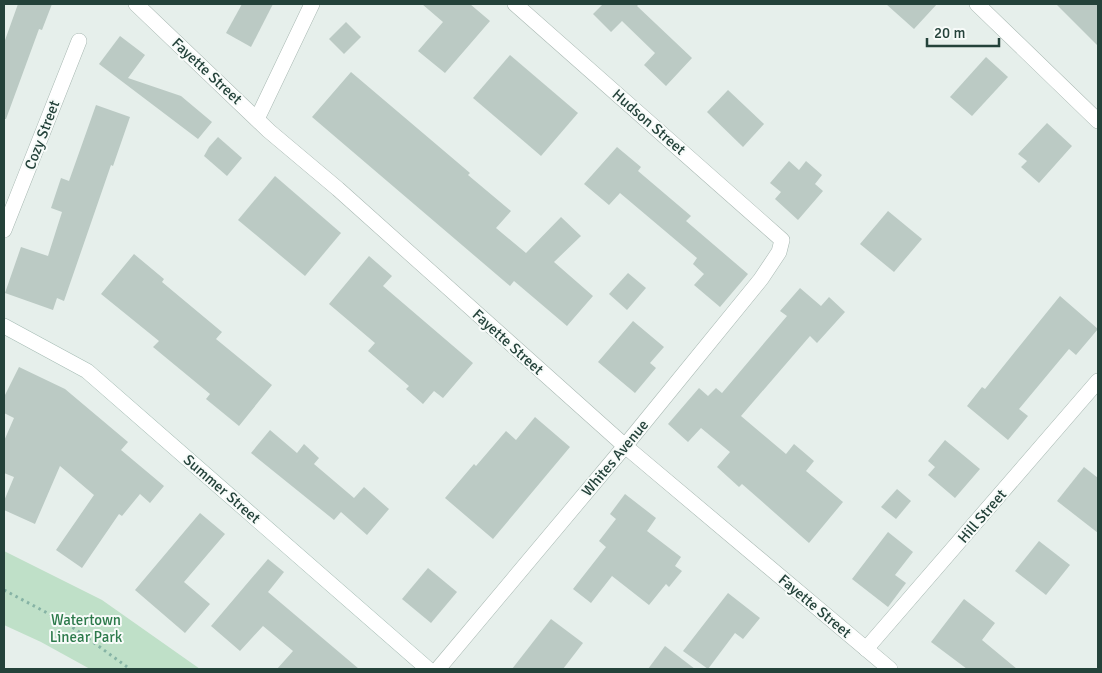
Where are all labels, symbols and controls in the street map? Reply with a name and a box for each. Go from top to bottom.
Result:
scale bar [927,15,1000,47]
text: 20 m [934,24,965,42]
street label: Fayette Street [168,34,246,108]
street label: Hudson Street [609,85,689,159]
street label: Cozy Street [21,98,63,172]
street label: Fayette Street [469,305,547,379]
street label: Whites Avenue [578,416,652,500]
street label: Summer Street [180,451,264,527]
street label: Hill Street [954,485,1010,547]
street label: Fayette Street [775,570,855,642]
park label: Watertown Linear Park [50,611,123,646]

